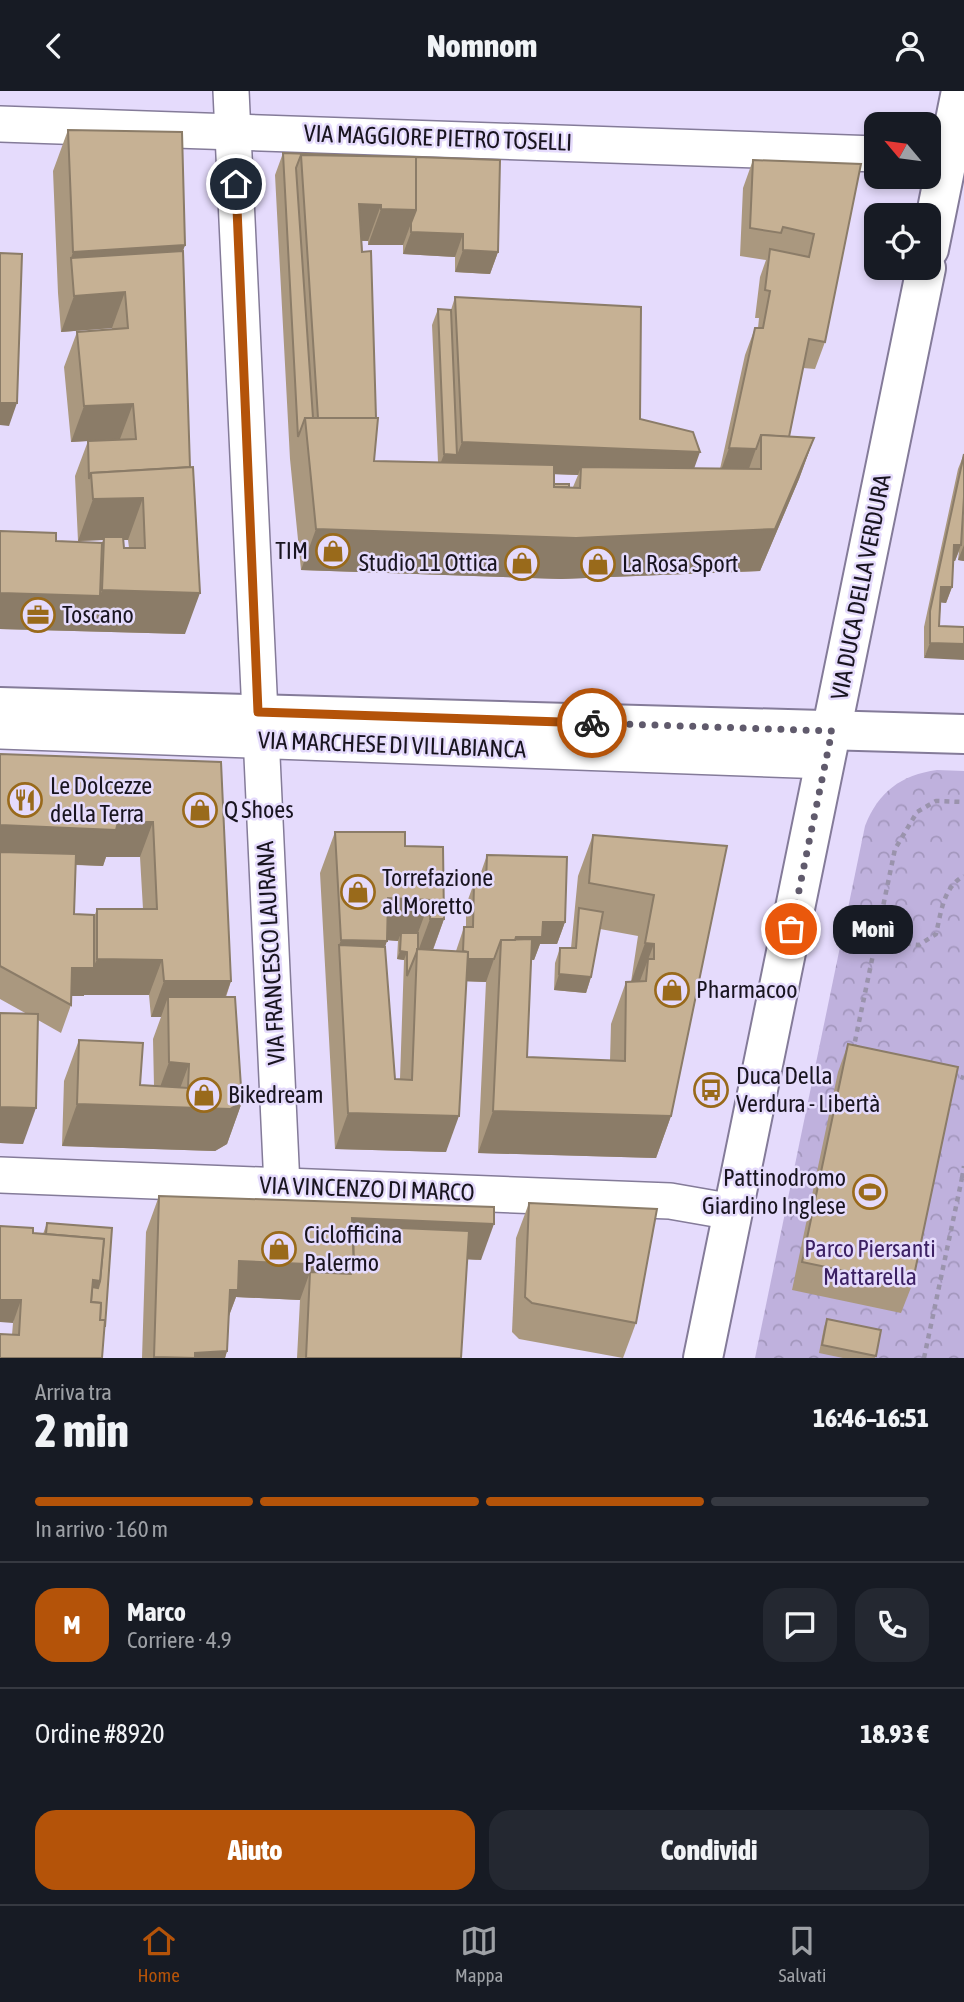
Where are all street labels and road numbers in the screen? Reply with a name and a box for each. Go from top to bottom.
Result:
street label: VIA MAGGIORE PIETRO TOSELLI [303,119,573,156]
street label: VIA DUCA DELLA VERDURA [825,472,896,702]
street label: VIA MARCHESE DI VILLABIANCA [258,726,527,763]
street label: VIA FRANCESCO LAURANA [251,840,290,1066]
street label: VIA VINCENZO DI MARCO [259,1171,475,1206]

